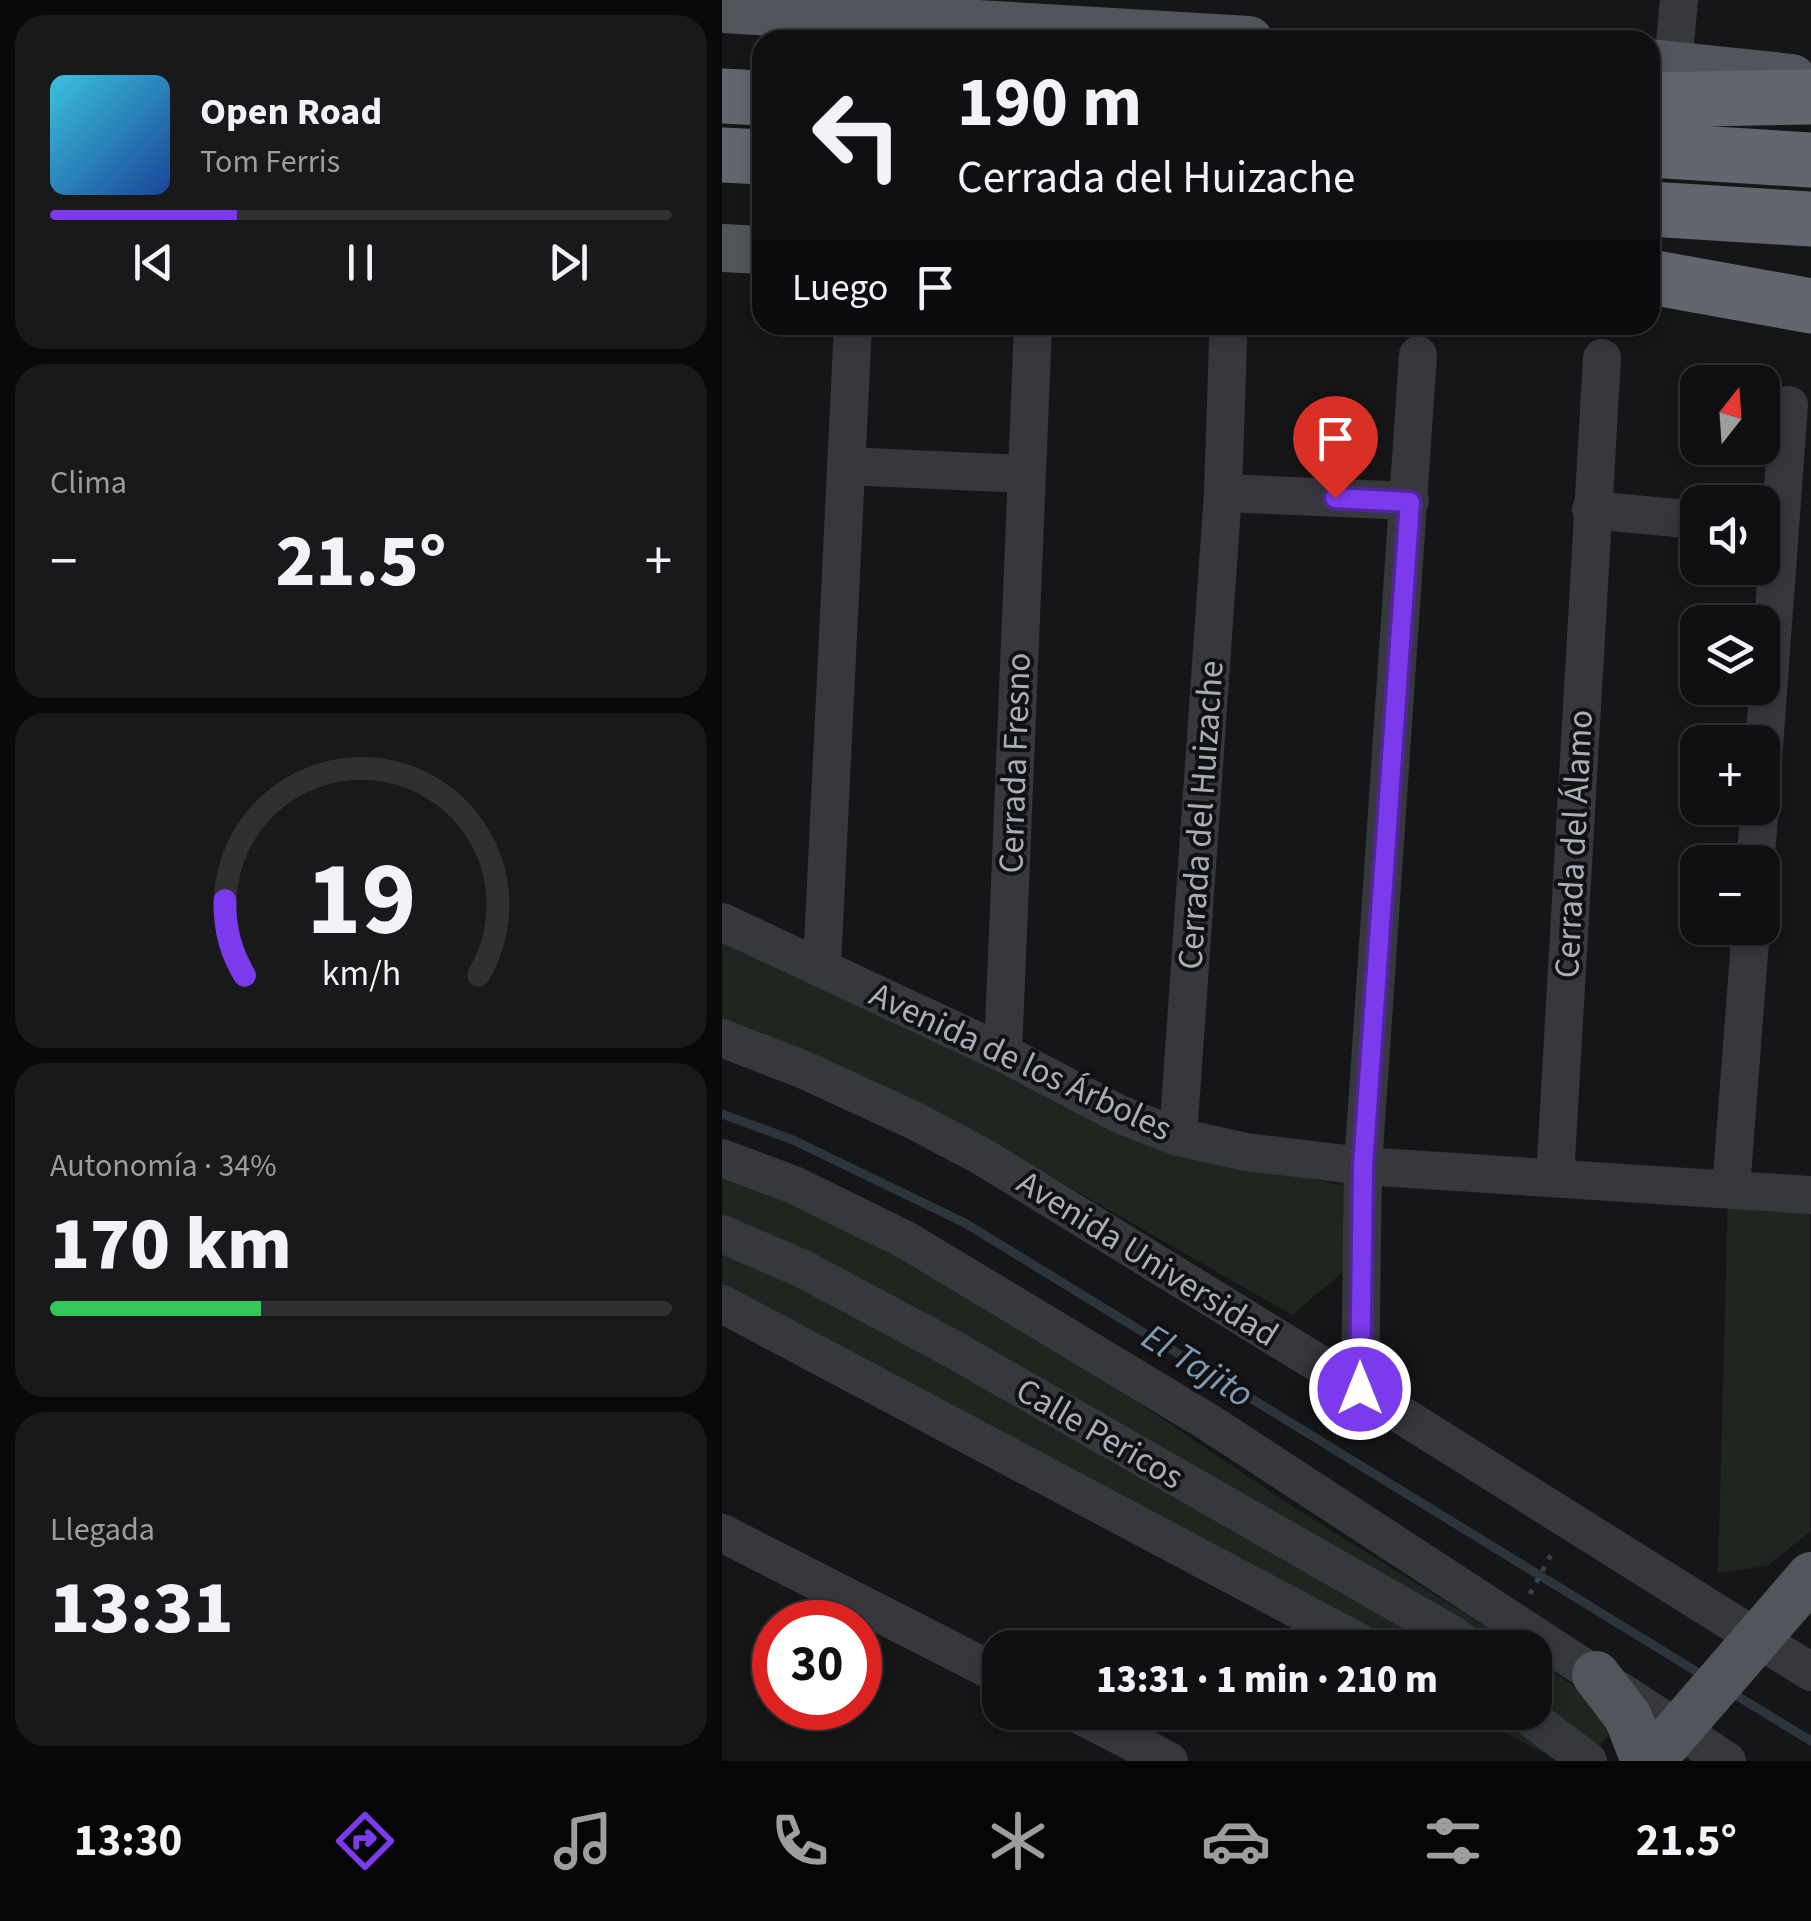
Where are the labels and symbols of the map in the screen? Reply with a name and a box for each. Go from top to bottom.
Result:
north arrow [1680,365,1780,465]
pin [1293,396,1378,499]
street label: Cerrada Fresno [986,652,1044,874]
street label: Cerrada del Huizache [1165,659,1237,971]
street label: Cerrada del Álamo [1542,709,1606,980]
street label: Avenida de los Árboles [861,970,1180,1154]
street label: Avenida Universidad [1007,1158,1288,1359]
water label: El Tajito [1131,1310,1264,1421]
position arrow [1308,1337,1412,1441]
street label: Calle Pericos [1007,1366,1192,1502]
speed limit sign: 30 [752,1600,882,1730]

